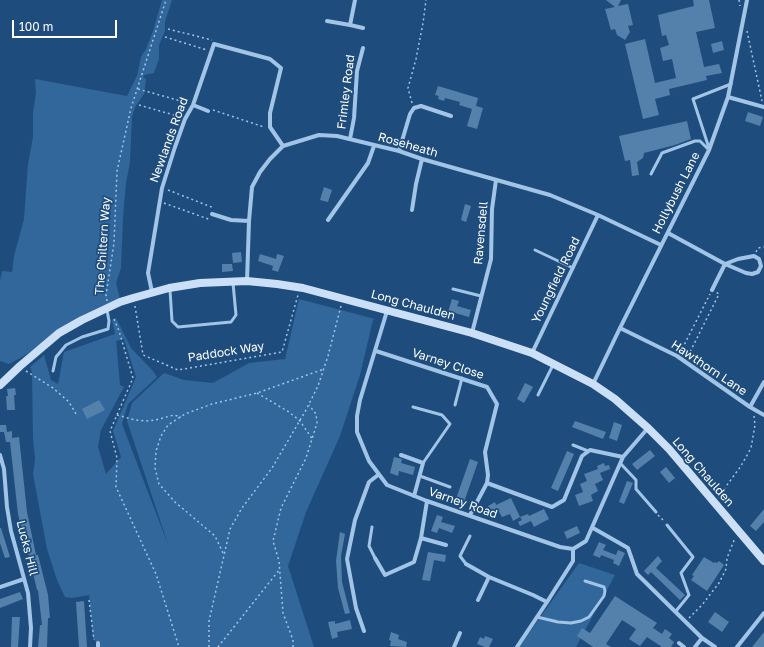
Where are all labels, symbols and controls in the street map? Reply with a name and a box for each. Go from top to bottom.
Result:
scale bar [14,12,119,38]
text: 100 m [19,19,53,34]
street label: Frimley Road [334,54,358,130]
street label: Newlands Road [147,95,191,185]
street label: Roseheath [376,130,440,160]
street label: Hollybush Lane [649,150,703,236]
street label: The Chiltern Way [92,196,114,296]
street label: Ravensdell [471,201,491,265]
street label: Youngfield Road [529,235,583,325]
street label: Long Chaulden [369,287,457,323]
street label: Hawthorn Lane [668,337,750,399]
street label: Paddock Way [187,339,265,365]
street label: Varney Close [410,346,486,382]
street label: Long Chaulden [669,435,737,509]
street label: Varney Road [427,484,499,522]
street label: Lucks Hill [13,519,41,577]

